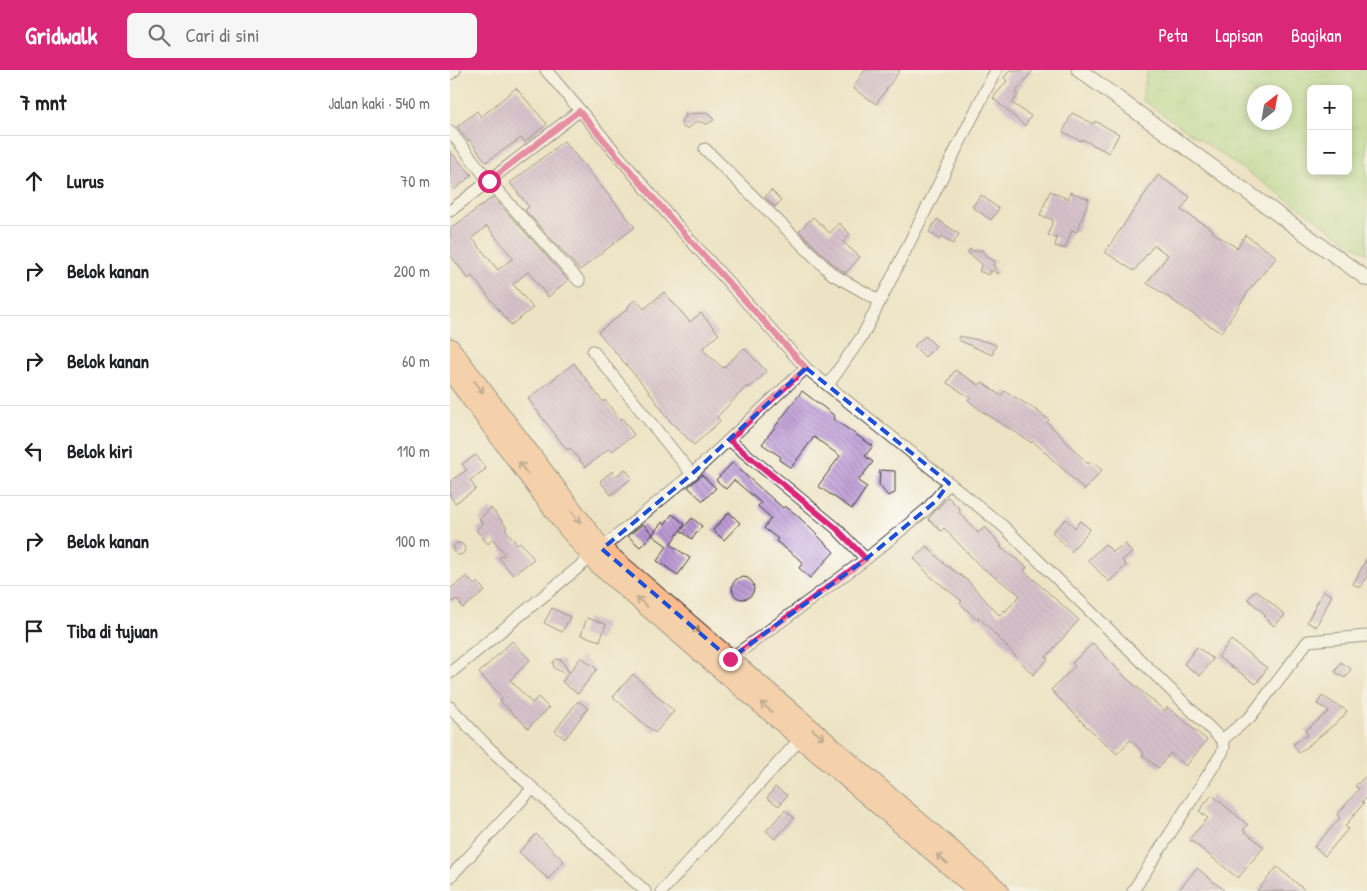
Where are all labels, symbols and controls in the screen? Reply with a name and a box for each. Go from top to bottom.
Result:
search box [127,13,477,58]
text: Gridwalk [25,19,97,51]
icon: search [145,21,173,49]
text: Cari di sini [185,22,260,48]
text: Peta [1158,23,1187,48]
text: Lapisan [1215,23,1263,48]
text: Bagikan [1291,23,1342,48]
north arrow [1247,85,1292,130]
map controls [1307,85,1352,175]
button: + [1307,85,1352,130]
text: 7 mnt [20,88,66,117]
text: Jalan kaki · 540 m [328,92,430,114]
button: − [1307,130,1352,175]
icon: ahead [20,167,48,195]
text: Lurus [67,168,104,194]
text: 70 m [400,170,430,192]
route start [478,170,501,193]
icon: right [20,257,48,285]
text: Belok kanan [67,258,149,284]
text: 200 m [394,260,430,282]
icon: right [20,347,48,375]
text: Belok kanan [67,348,149,374]
text: 60 m [402,350,430,372]
one-way arrow [474,380,485,393]
icon: left [20,437,48,465]
text: Belok kiri [67,438,133,464]
text: 110 m [397,440,430,462]
one-way arrow [518,461,528,475]
one-way arrow [571,510,582,523]
icon: right [20,527,48,555]
text: Belok kanan [67,528,149,554]
text: 100 m [395,530,430,552]
one-way arrow [636,596,649,607]
icon: arrive [20,617,48,645]
text: Tiba di tujuan [67,618,158,644]
one-way arrow [687,622,700,633]
route end [719,648,742,671]
one-way arrow [759,702,772,713]
one-way arrow [811,728,824,739]
one-way arrow [936,854,949,865]

